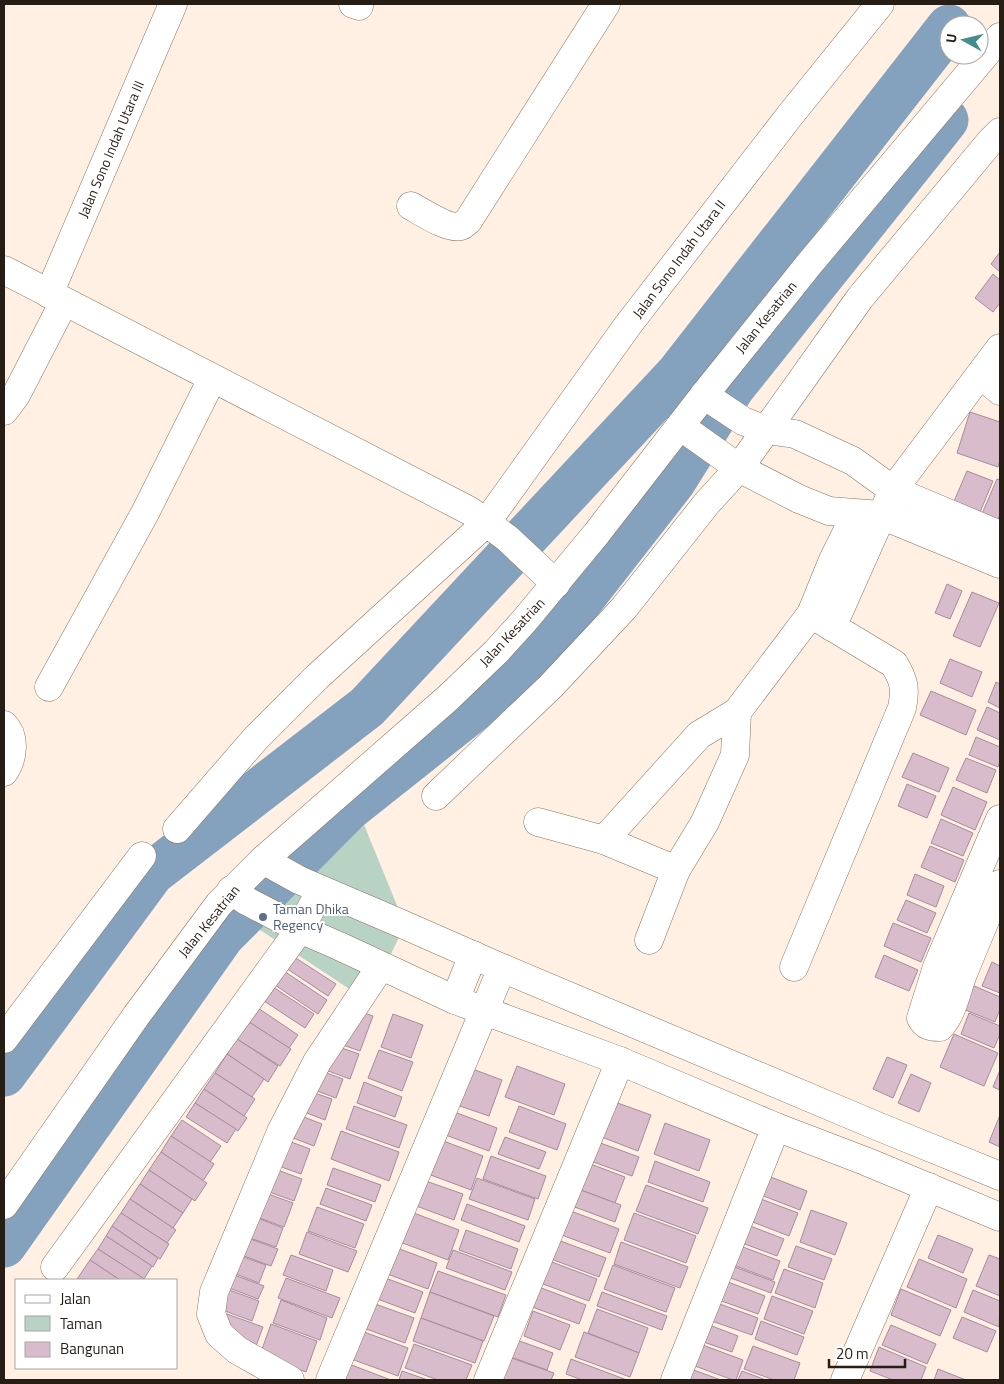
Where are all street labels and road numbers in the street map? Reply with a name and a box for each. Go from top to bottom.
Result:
street label: Jalan Sono Indah Utara III [72,77,149,221]
street label: Jalan Sono Indah Utara II [627,195,730,322]
street label: Jalan Kesatrian [730,276,801,357]
street label: Jalan Kesatrian [474,592,549,671]
street label: Jalan Kesatrian [173,880,244,961]

